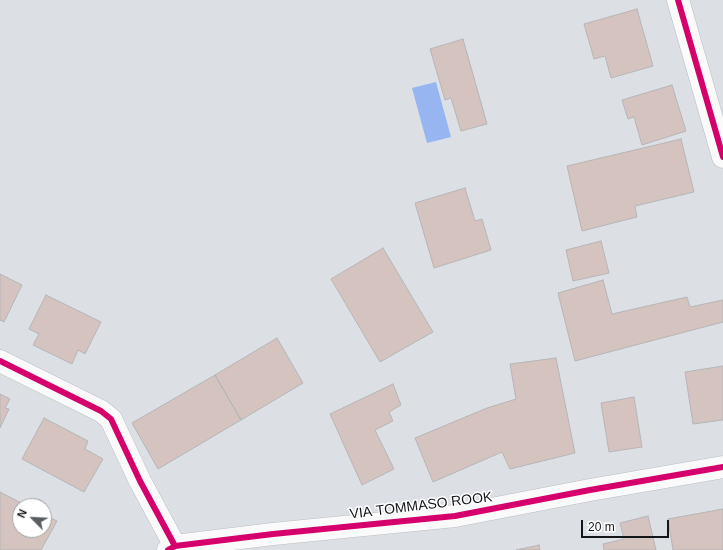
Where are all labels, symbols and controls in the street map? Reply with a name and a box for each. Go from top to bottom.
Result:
street label: VIA TOMMASO ROOK [349,489,493,523]
north arrow [12,498,52,538]
text: N [15,507,29,520]
scale bar [583,512,671,538]
text: 20 m [588,520,615,534]

